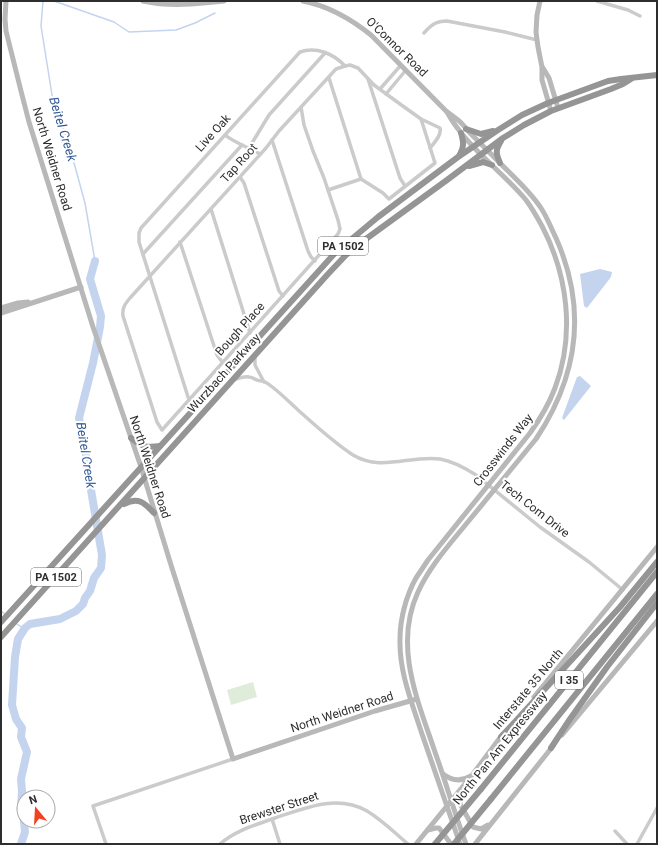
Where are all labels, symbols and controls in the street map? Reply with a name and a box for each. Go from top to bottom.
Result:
street label: O'Connor Road [363,14,431,80]
water label: Beitel Creek [46,95,80,164]
street label: North Weidner Road [30,106,74,212]
street label: Live Oak [193,111,234,155]
street label: Tap Root [218,141,260,185]
road number: PA 1502 [318,237,368,255]
street label: Bough Place [212,299,268,359]
street label: Wurzbach Parkway [185,330,263,415]
street label: Crosswinds Way [470,411,536,489]
street label: North Weidner Road [127,414,173,520]
water label: Beitel Creek [73,421,99,490]
street label: Tech Com Drive [498,478,572,540]
road number: PA 1502 [31,568,81,586]
street label: Interstate 35 North [490,646,566,732]
road number: I 35 [555,671,583,689]
street label: North Pan Am Expressway [450,688,550,807]
street label: North Weidner Road [289,689,395,735]
north arrow [16,789,56,829]
street label: Brewster Street [238,789,320,827]
text: N [27,793,39,807]

